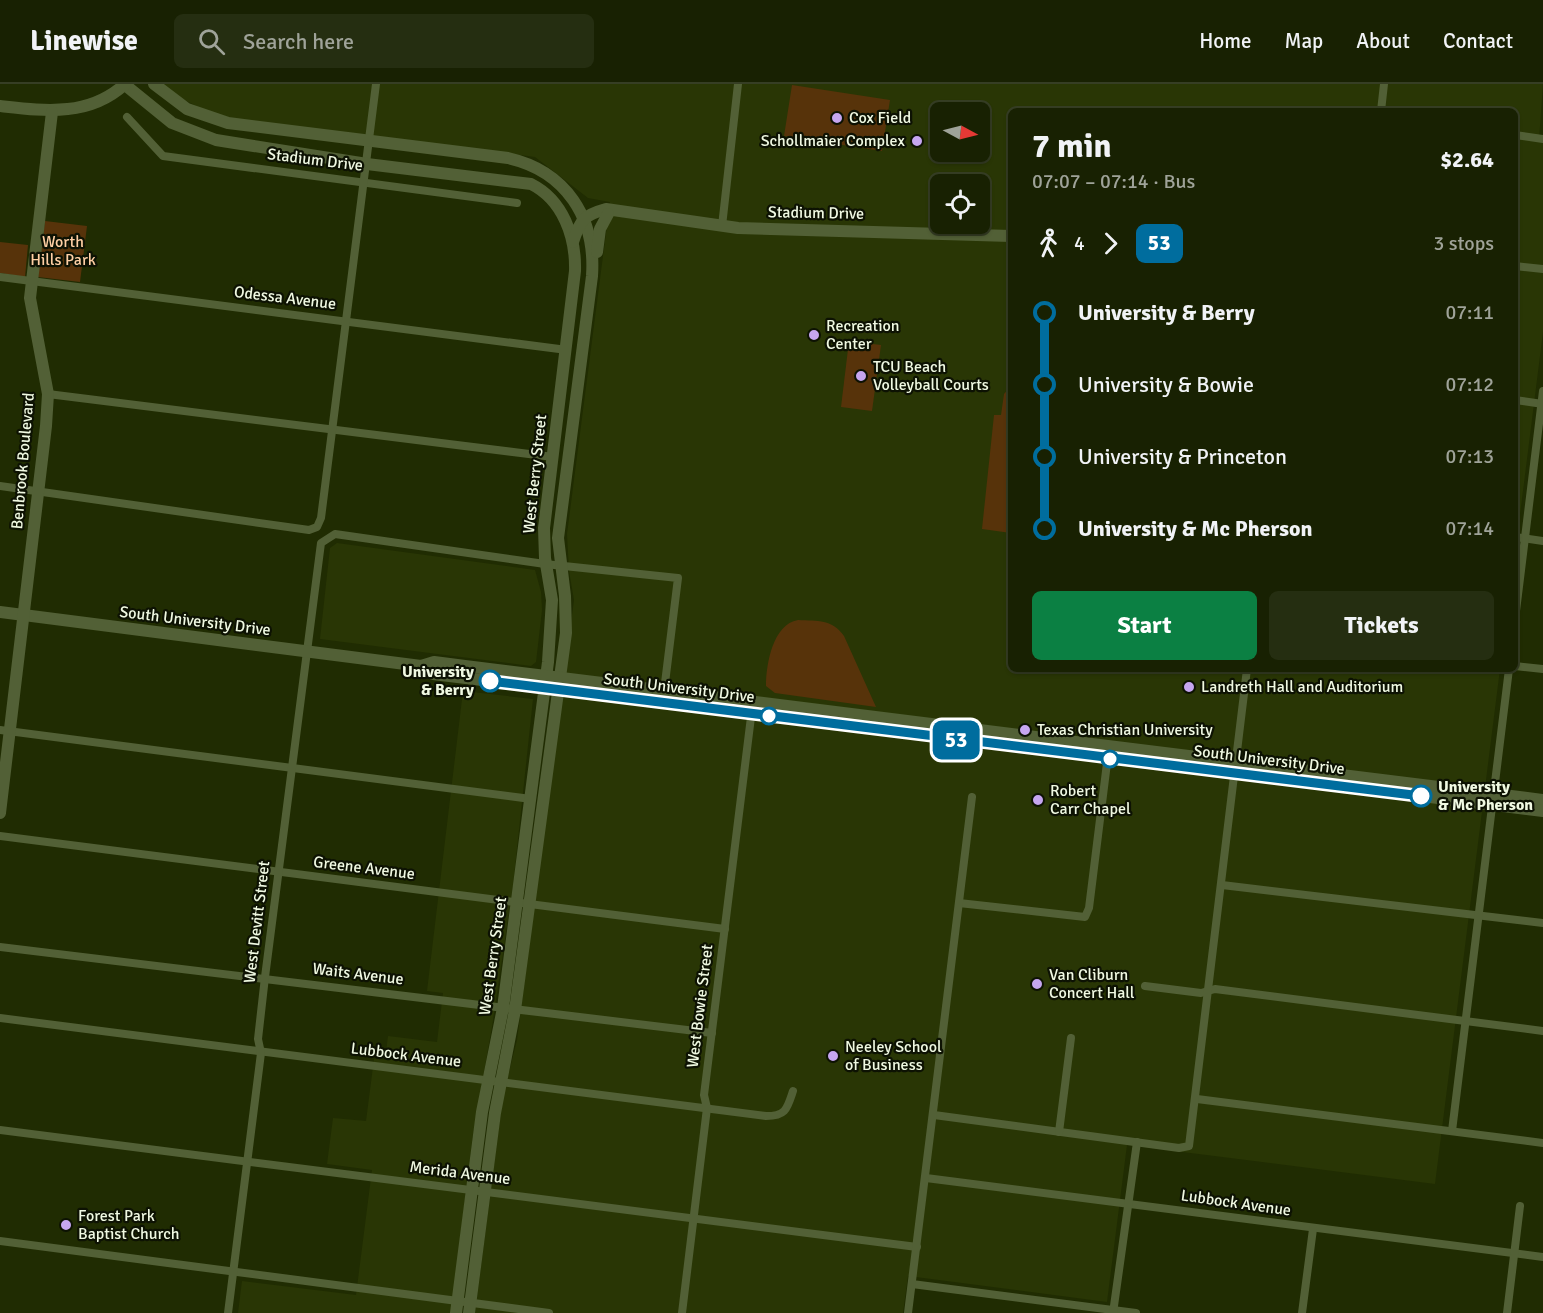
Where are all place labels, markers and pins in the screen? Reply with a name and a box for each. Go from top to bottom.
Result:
place label: Cox Field [849,108,911,128]
marker: Cox Field [830,111,844,125]
place label: Schollmaier Complex [761,131,906,151]
marker: Schollmaier Complex [910,134,924,148]
place label: Recreation Center [826,316,900,354]
marker: Recreation Center [807,328,821,342]
place label: TCU Beach Volleyball Courts [873,357,989,395]
marker: TCU Beach Volleyball Courts [854,369,868,383]
place label: University & Berry [402,662,474,700]
marker: University & Berry [479,670,501,692]
place label: Landreth Hall and Auditorium [1201,677,1403,697]
marker: Landreth Hall and Auditorium [1182,680,1196,694]
unlabelled marker [760,707,778,725]
place label: Texas Christian University [1037,720,1213,740]
marker: Texas Christian University [1018,723,1032,737]
unlabelled marker [1101,750,1119,768]
place label: University & Mc Pherson [1438,777,1533,815]
place label: Robert Carr Chapel [1050,781,1131,819]
marker: University & Mc Pherson [1410,785,1432,807]
marker: Robert Carr Chapel [1031,793,1045,807]
place label: Van Cliburn Concert Hall [1049,965,1135,1003]
marker: Van Cliburn Concert Hall [1030,977,1044,991]
place label: Neeley School of Business [845,1037,942,1075]
marker: Neeley School of Business [826,1049,840,1063]
place label: Forest Park Baptist Church [78,1206,179,1244]
marker: Forest Park Baptist Church [59,1218,73,1232]

